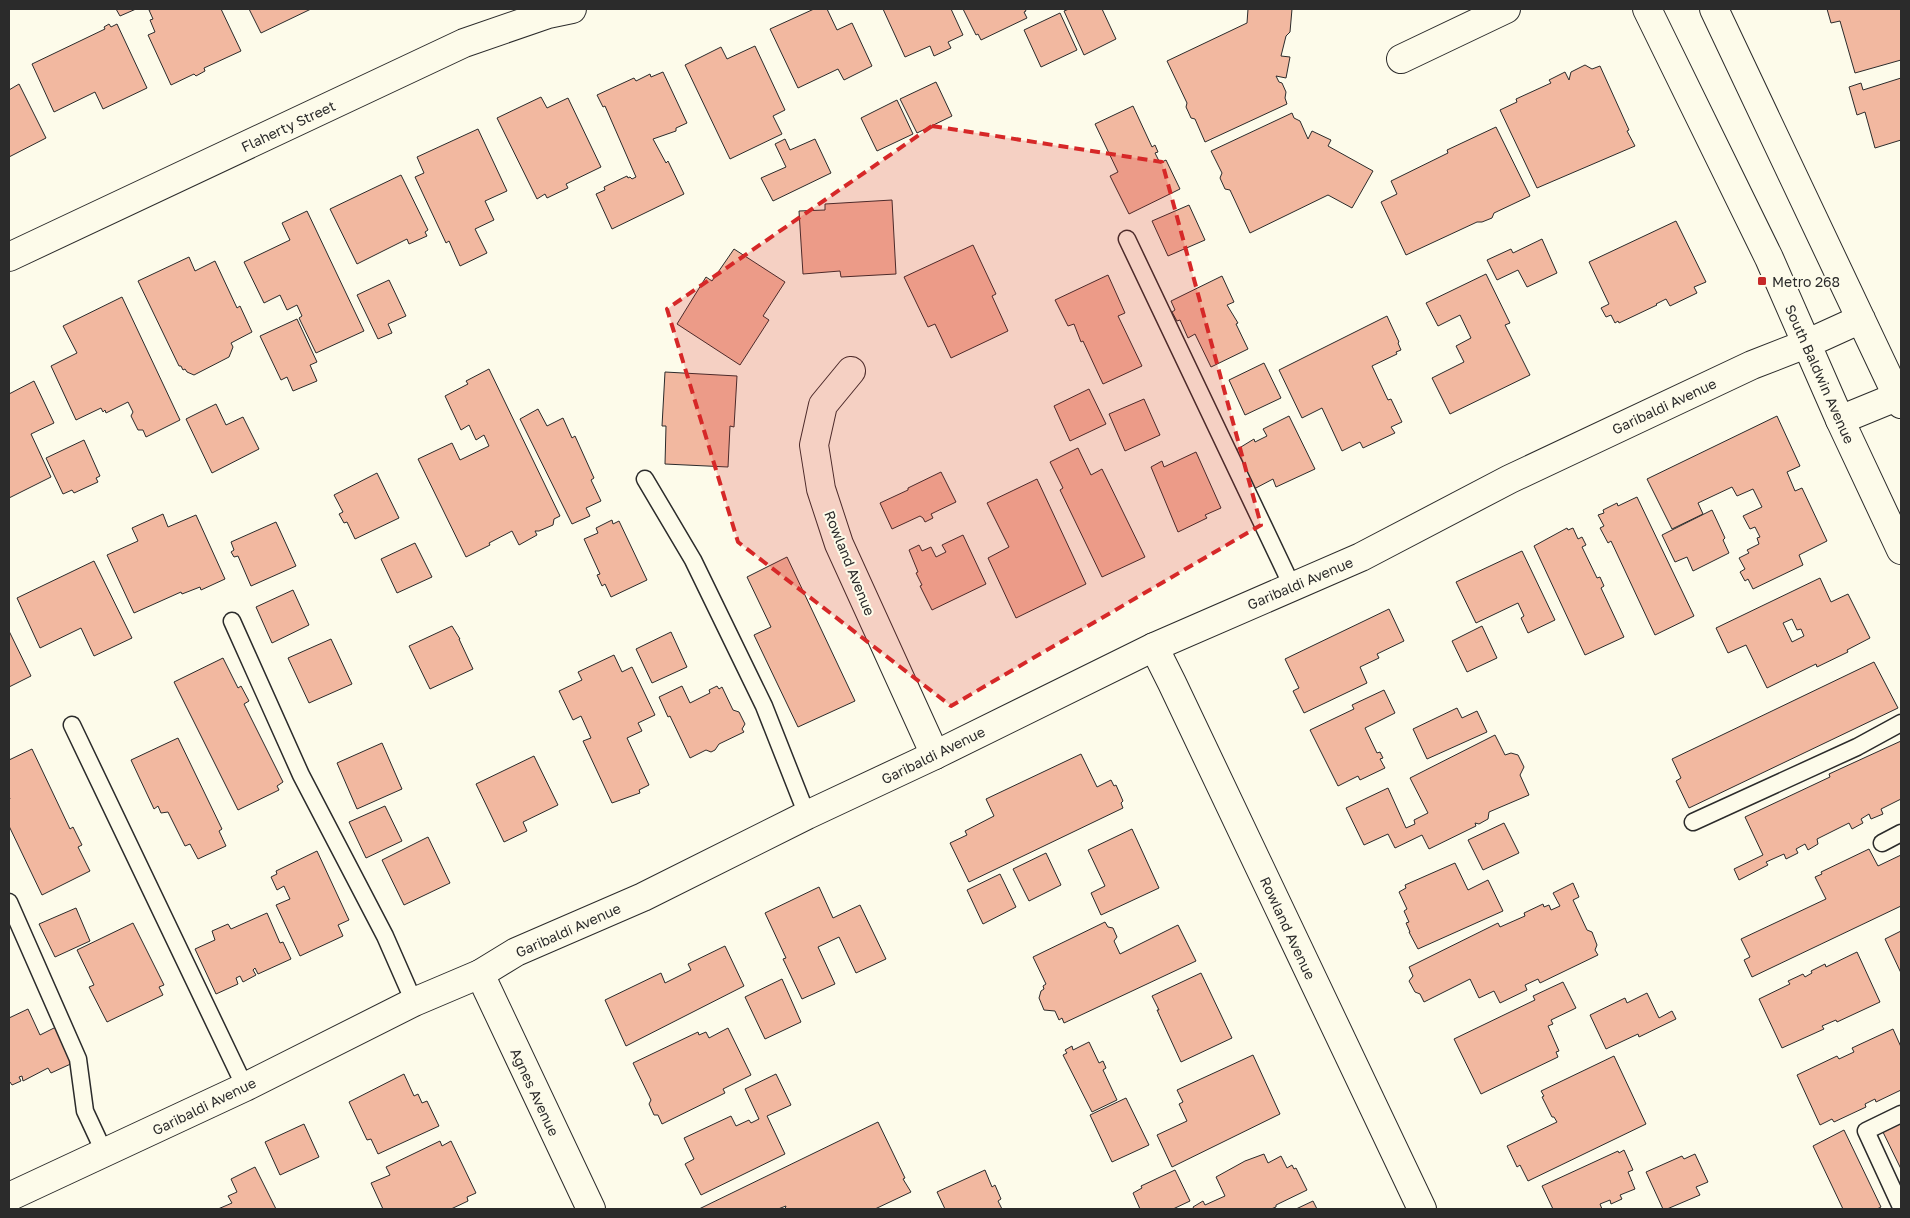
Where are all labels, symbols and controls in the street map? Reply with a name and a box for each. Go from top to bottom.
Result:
street label: Flaherty Street [238,97,338,155]
place label: Metro 268 [1772,273,1840,290]
marker: Metro 268 [1756,275,1768,287]
street label: South Baldwin Avenue [1782,302,1858,446]
street label: Garibaldi Avenue [1609,374,1719,438]
street label: Rowland Avenue [821,508,879,618]
street label: Garibaldi Avenue [1245,553,1355,613]
street label: Garibaldi Avenue [878,723,988,787]
street label: Rowland Avenue [1257,874,1319,982]
street label: Garibaldi Avenue [513,899,623,961]
street label: Agnes Avenue [507,1045,563,1139]
street label: Garibaldi Avenue [149,1074,259,1138]

